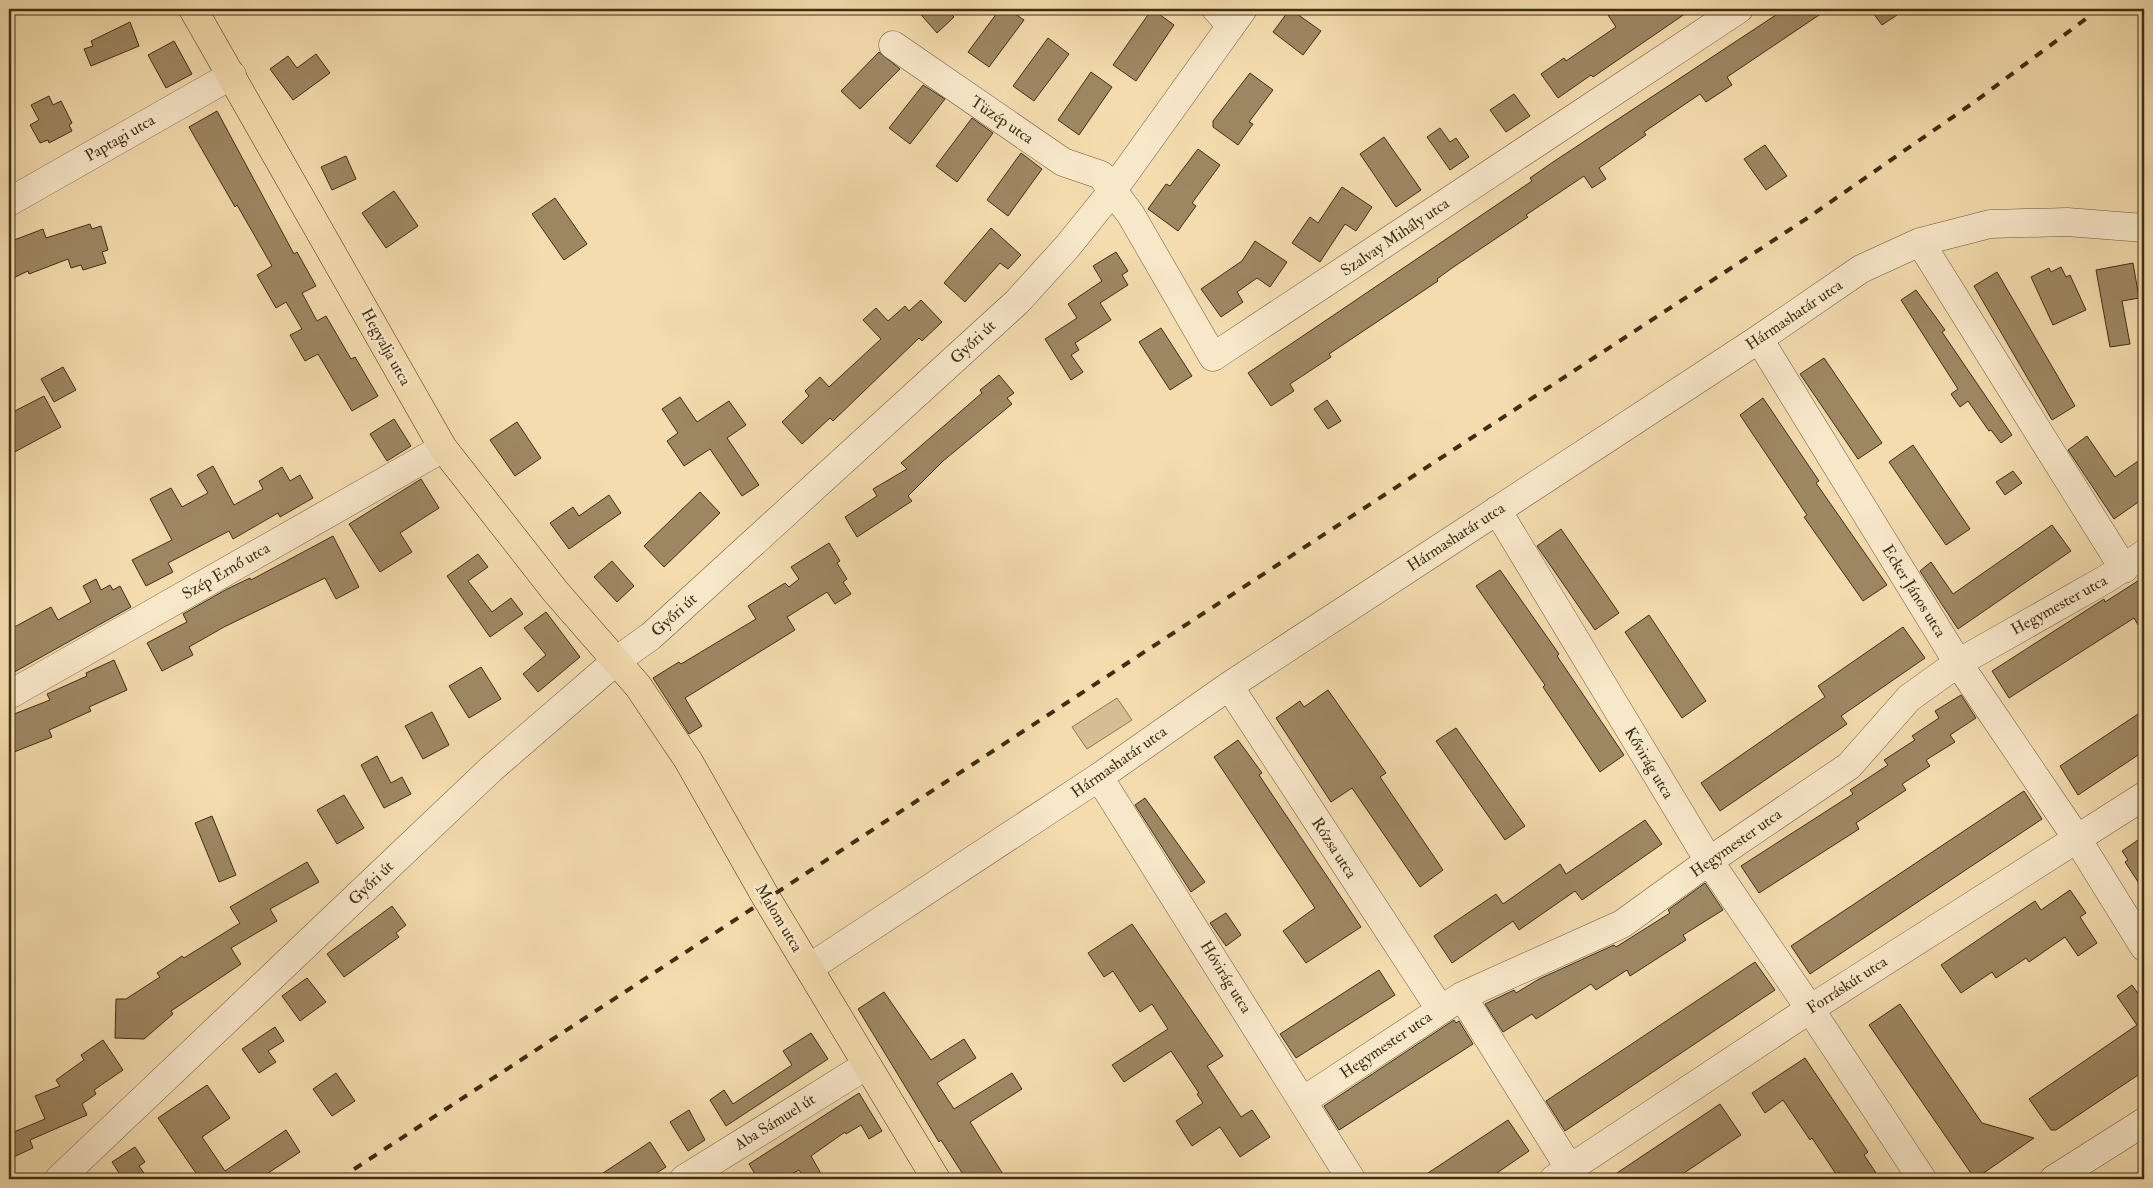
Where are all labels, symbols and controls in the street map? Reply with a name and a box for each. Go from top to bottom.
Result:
street label: Tüzép utca [966,92,1038,149]
street label: Paptagi utca [82,110,159,167]
street label: Szalvay Mihály utca [1337,193,1453,281]
street label: Hármashatár utca [1742,275,1847,355]
street label: Hegyalja utca [357,305,416,390]
street label: Győri út [946,316,1000,368]
street label: Hármashatár utca [1403,498,1509,576]
street label: Szép Ernő utca [179,538,274,605]
street label: Ecker János utca [1877,541,1951,642]
street label: Hegymester utca [2007,570,2111,640]
street label: Győri út [647,589,701,641]
street label: Hármashatár utca [1067,721,1171,802]
street label: Kővirág utca [1620,724,1678,803]
street label: Hegymester utca [1687,804,1786,882]
street label: Rózsa utca [1307,814,1361,883]
street label: Győri út [344,857,398,909]
street label: Malom utca [751,880,807,956]
street label: Hóvirág utca [1196,937,1256,1017]
street label: Forráskút utca [1803,951,1891,1018]
street label: Hegymester utca [1336,1007,1436,1083]
street label: Aba Sámuel út [730,1089,819,1155]

